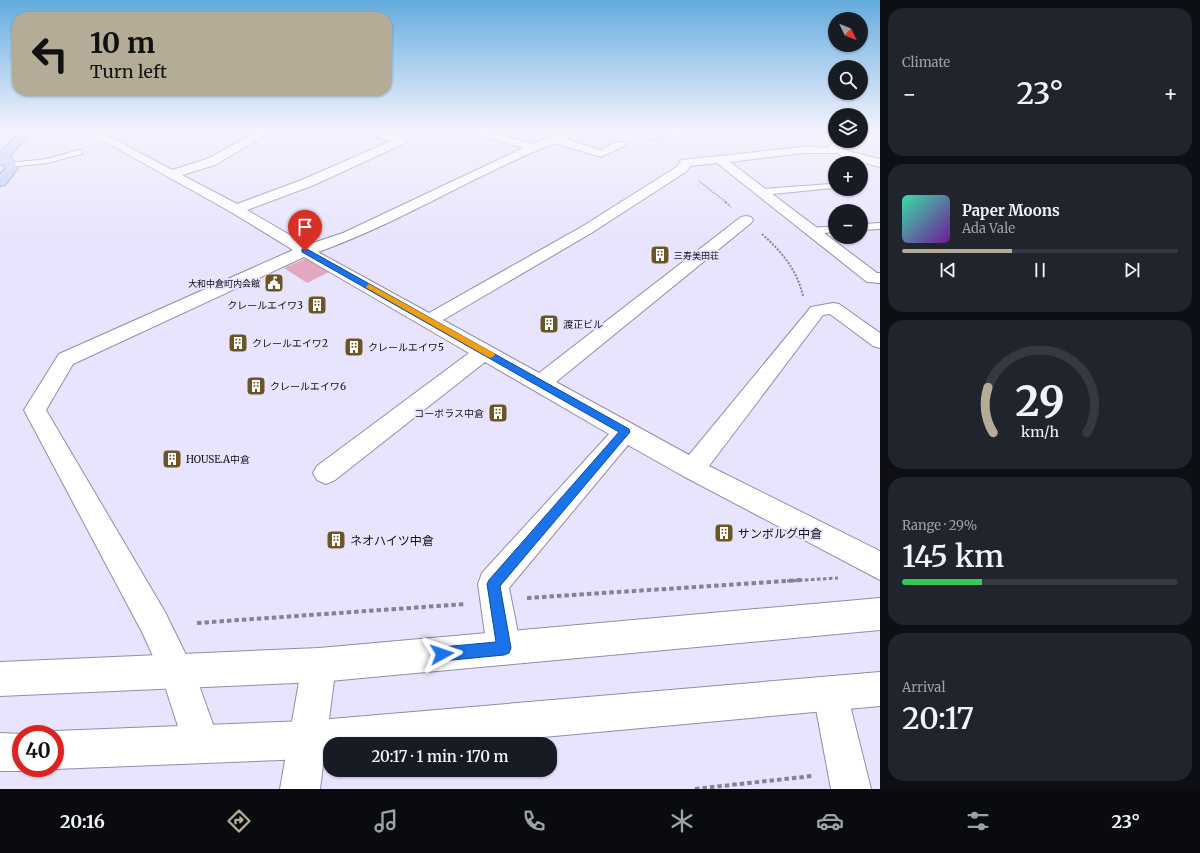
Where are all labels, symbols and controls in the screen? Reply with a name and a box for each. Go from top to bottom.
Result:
north arrow [828,12,868,52]
map controls [828,12,868,244]
text: 10 m [90,25,155,61]
icon: left [24,28,76,80]
text: Climate [902,54,950,71]
text: Turn left [90,60,167,83]
button: search [828,60,868,100]
text: 23° [1016,74,1064,112]
text: − [902,80,917,108]
text: + [1163,80,1178,108]
button: layers [828,108,868,148]
button: + [828,156,868,196]
text: Paper Moons [962,201,1060,220]
button: − [828,204,868,244]
pin [288,210,322,251]
icon: arrive [294,216,316,238]
text: Ada Vale [962,220,1015,237]
building icon: 三寿美田荘 [649,244,671,266]
place label: 三寿美田荘 [674,250,719,261]
icon: previous [937,259,959,281]
icon: pause [1029,259,1051,281]
icon: next [1121,259,1143,281]
public building icon: 大和中倉町内会館 [263,272,285,294]
place label: 大和中倉町内会館 [188,278,260,289]
building icon: クレールエイワ3 [306,294,328,316]
place label: クレールエイワ3 [227,299,303,312]
building icon: 渡正ビル [538,313,560,335]
place label: 渡正ビル [563,318,603,331]
building icon: クレールエイワ2 [227,332,249,354]
building icon: クレールエイワ5 [343,336,365,358]
place label: クレールエイワ2 [252,337,328,350]
place label: クレールエイワ5 [368,341,444,354]
text: 29 [1015,374,1065,426]
building icon: クレールエイワ6 [245,375,267,397]
place label: クレールエイワ6 [270,380,346,393]
building icon: コーポラス中倉 [487,402,509,424]
place label: コーポラス中倉 [414,407,484,420]
text: km/h [1021,422,1059,440]
building icon: HOUSE.A中倉 [161,448,183,470]
place label: HOUSE.A中倉 [186,453,250,466]
text: Range · 29% [902,517,977,534]
building icon: サンボルグ中倉 [713,522,735,544]
place label: サンボルグ中倉 [738,526,822,541]
building icon: ネオハイツ中倉 [325,529,347,551]
place label: ネオハイツ中倉 [350,533,434,548]
text: 145 km [902,537,1004,575]
position arrow [421,633,463,675]
text: Arrival [902,679,945,696]
text: 20:17 [902,699,974,737]
speed limit sign: 40 [12,725,64,777]
text: 20:17 · 1 min · 170 m [371,747,509,766]
icon: directions [225,807,253,835]
icon: music [372,807,400,835]
icon: phone [520,807,548,835]
icon: climate [668,807,696,835]
icon: car [816,807,844,835]
icon: filters [964,807,992,835]
text: 20:16 [60,810,105,833]
text: 23° [1112,810,1140,833]

